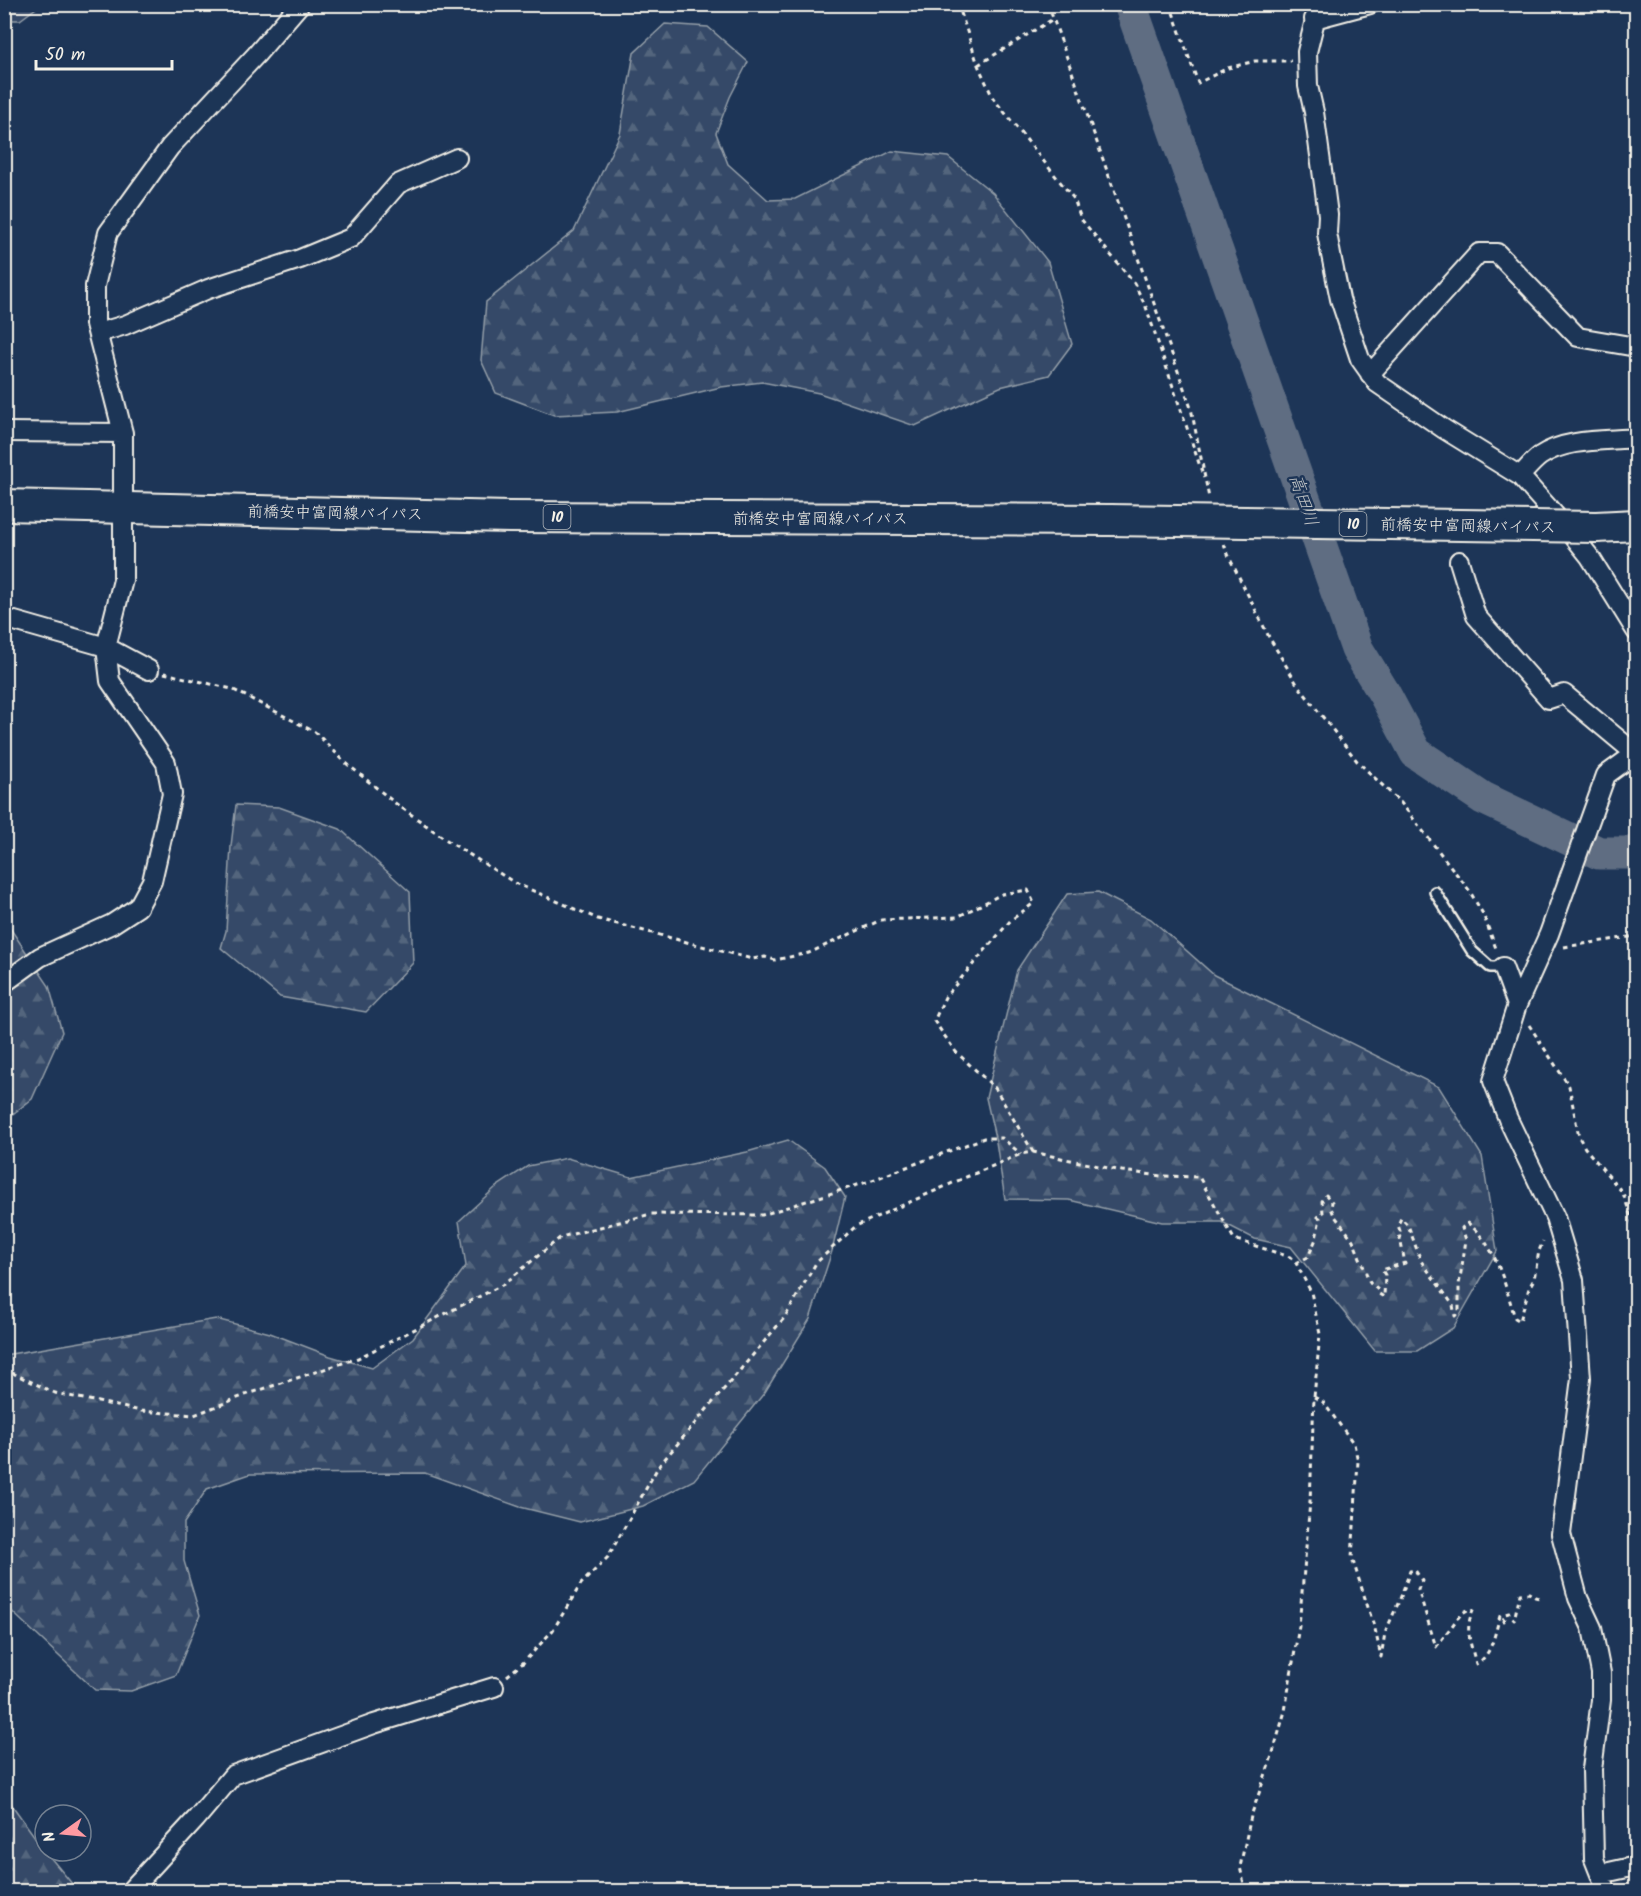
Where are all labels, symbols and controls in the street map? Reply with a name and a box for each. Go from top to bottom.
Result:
scale bar [36,33,172,71]
text: 50 m [45,41,85,70]
water label: 高田川 [1280,470,1325,531]
street label: 前橋安中富岡線バイパス [247,499,423,528]
road number: 10 [544,505,570,529]
street label: 前橋安中富岡線バイパス [732,507,908,532]
road number: 10 [1340,512,1366,536]
street label: 前橋安中富岡線バイパス [1380,512,1556,541]
north arrow [33,1803,93,1863]
text: N [37,1828,63,1845]

